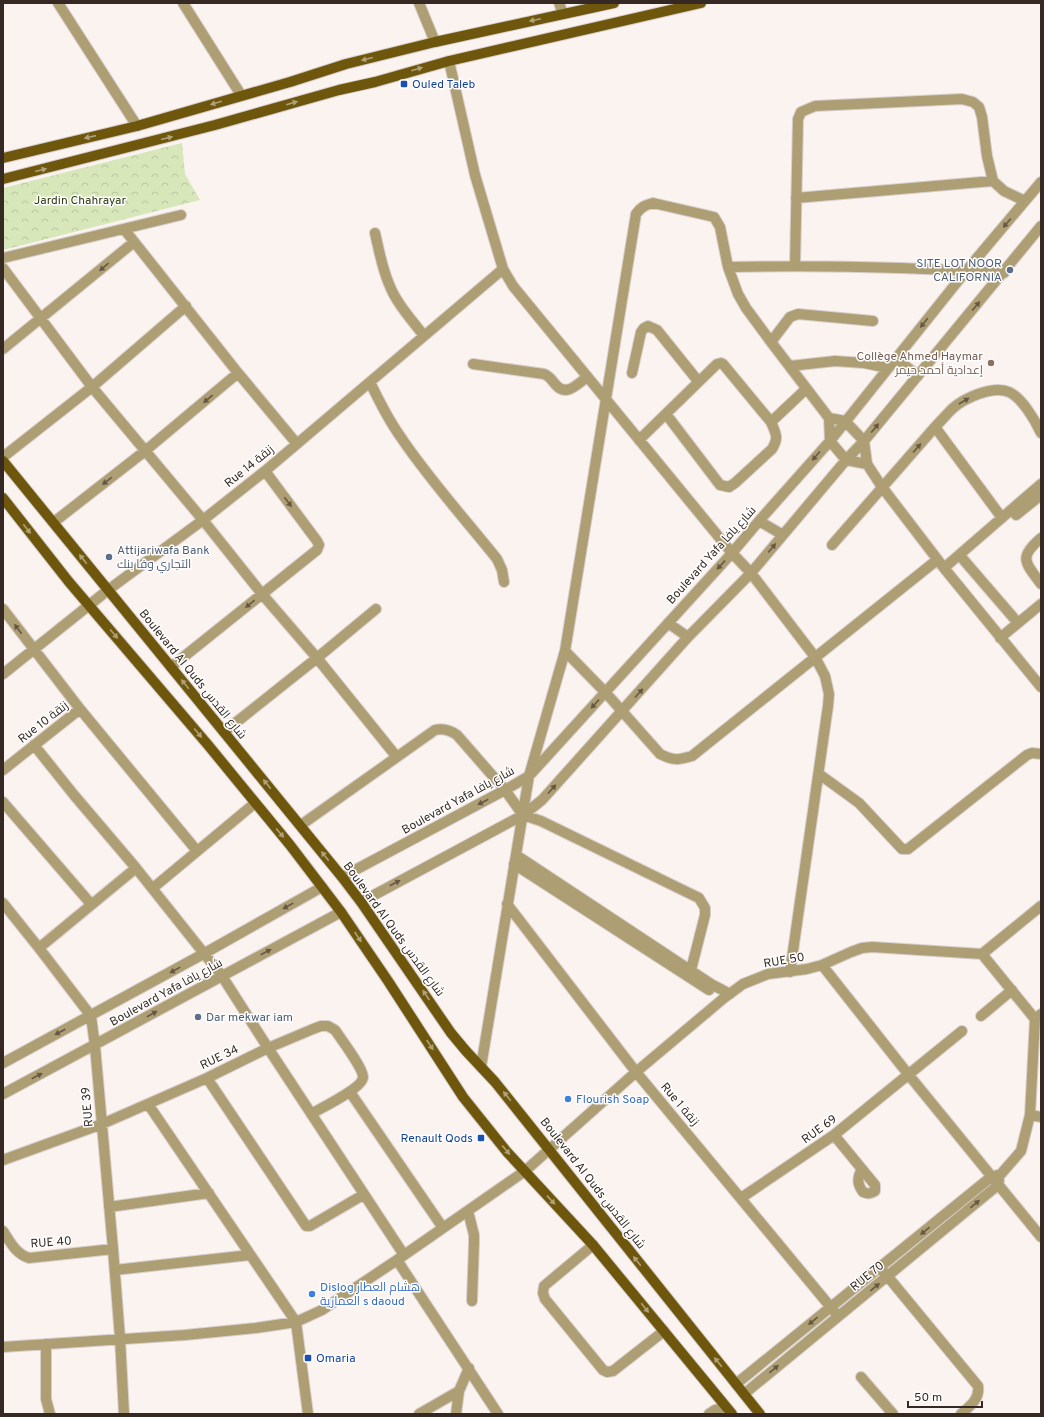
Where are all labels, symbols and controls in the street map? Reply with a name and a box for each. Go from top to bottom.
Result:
one-way arrow [529,18,541,24]
one-way arrow [361,56,373,62]
one-way arrow [412,66,424,72]
place label: Ouled Taleb [412,77,476,93]
marker: Ouled Taleb [399,79,409,89]
one-way arrow [209,100,221,106]
one-way arrow [286,100,298,106]
one-way arrow [84,134,96,140]
one-way arrow [161,134,173,140]
one-way arrow [35,167,47,173]
park label: Jardin Chahrayar [34,193,127,209]
one-way arrow [1002,217,1011,228]
place label: SITE LOT NOOR CALIFORNIA [916,256,1002,286]
one-way arrow [98,262,109,271]
marker: SITE LOT NOOR CALIFORNIA [1005,265,1015,275]
one-way arrow [971,301,980,312]
one-way arrow [920,318,929,328]
place label: Collège Ahmed Haymar إعدادية أحمد حيمر [856,349,983,379]
marker: Collège Ahmed Haymar إعدادية أحمد حيمر [986,358,996,368]
one-way arrow [202,394,213,403]
one-way arrow [958,398,970,405]
one-way arrow [870,423,879,433]
street label: Rue 14 زنقة [222,442,278,492]
one-way arrow [912,442,921,453]
one-way arrow [811,451,820,462]
one-way arrow [102,476,112,484]
one-way arrow [284,497,292,507]
street label: Boulevard Yafa شارع يافا [663,503,760,608]
one-way arrow [23,523,31,534]
one-way arrow [767,542,776,553]
place label: Attijariwafa Bank التجاري وفا بنك [117,543,210,574]
marker: Attijariwafa Bank التجاري وفا بنك [104,552,114,562]
one-way arrow [79,554,88,565]
one-way arrow [716,560,726,570]
one-way arrow [245,599,255,608]
street label: Boulevard Al Quds شارع القدس [135,606,250,743]
one-way arrow [14,624,22,635]
one-way arrow [110,629,119,640]
one-way arrow [180,678,189,689]
one-way arrow [634,687,643,698]
street label: Rue 10 زنقة [15,698,72,747]
one-way arrow [590,699,600,709]
one-way arrow [194,728,203,739]
street label: Boulevard Yafa شارع يافا [399,763,518,839]
one-way arrow [262,779,271,790]
one-way arrow [547,784,556,794]
one-way arrow [477,799,489,806]
one-way arrow [275,828,284,839]
one-way arrow [321,851,330,862]
street label: Boulevard Al Quds شارع القدس [339,859,447,1000]
one-way arrow [389,880,401,886]
one-way arrow [282,903,294,910]
one-way arrow [354,932,362,942]
one-way arrow [260,949,272,956]
street label: RUE 50 [762,950,806,972]
street label: Boulevard Yafa شارع يافا [107,955,226,1031]
one-way arrow [169,966,181,973]
one-way arrow [422,990,430,1001]
place label: Dar mekwar iam [206,1010,293,1026]
one-way arrow [146,1011,158,1017]
marker: Dar mekwar iam [193,1012,203,1022]
one-way arrow [55,1029,66,1035]
one-way arrow [426,1040,434,1051]
street label: RUE 34 [198,1042,241,1074]
one-way arrow [32,1073,43,1079]
street label: Rue 1 زنقة [656,1080,702,1130]
street label: RUE 39 [78,1086,98,1128]
one-way arrow [503,1091,512,1102]
place label: Flourish Soap [576,1092,650,1108]
marker: Flourish Soap [563,1094,573,1104]
street label: RUE 69 [799,1112,840,1148]
street label: Boulevard Al Quds شارع القدس [536,1115,649,1253]
place label: Renault Qods [400,1131,473,1147]
marker: Renault Qods [476,1133,486,1143]
one-way arrow [502,1145,511,1156]
one-way arrow [546,1195,555,1204]
one-way arrow [970,1200,980,1208]
one-way arrow [920,1226,930,1235]
street label: RUE 40 [30,1234,72,1252]
one-way arrow [633,1255,641,1266]
street label: RUE 70 [847,1258,888,1295]
place label: Dislog هشام العطار العمارية s daoud [320,1280,420,1310]
one-way arrow [869,1282,880,1291]
marker: Dislog هشام العطار العمارية s daoud [307,1289,317,1299]
one-way arrow [641,1303,650,1314]
one-way arrow [808,1317,819,1326]
place label: Omaria [316,1351,355,1367]
marker: Omaria [303,1353,313,1363]
one-way arrow [714,1357,722,1368]
one-way arrow [769,1365,780,1374]
scale bar [908,1383,982,1409]
text: 50 m [914,1390,942,1406]

